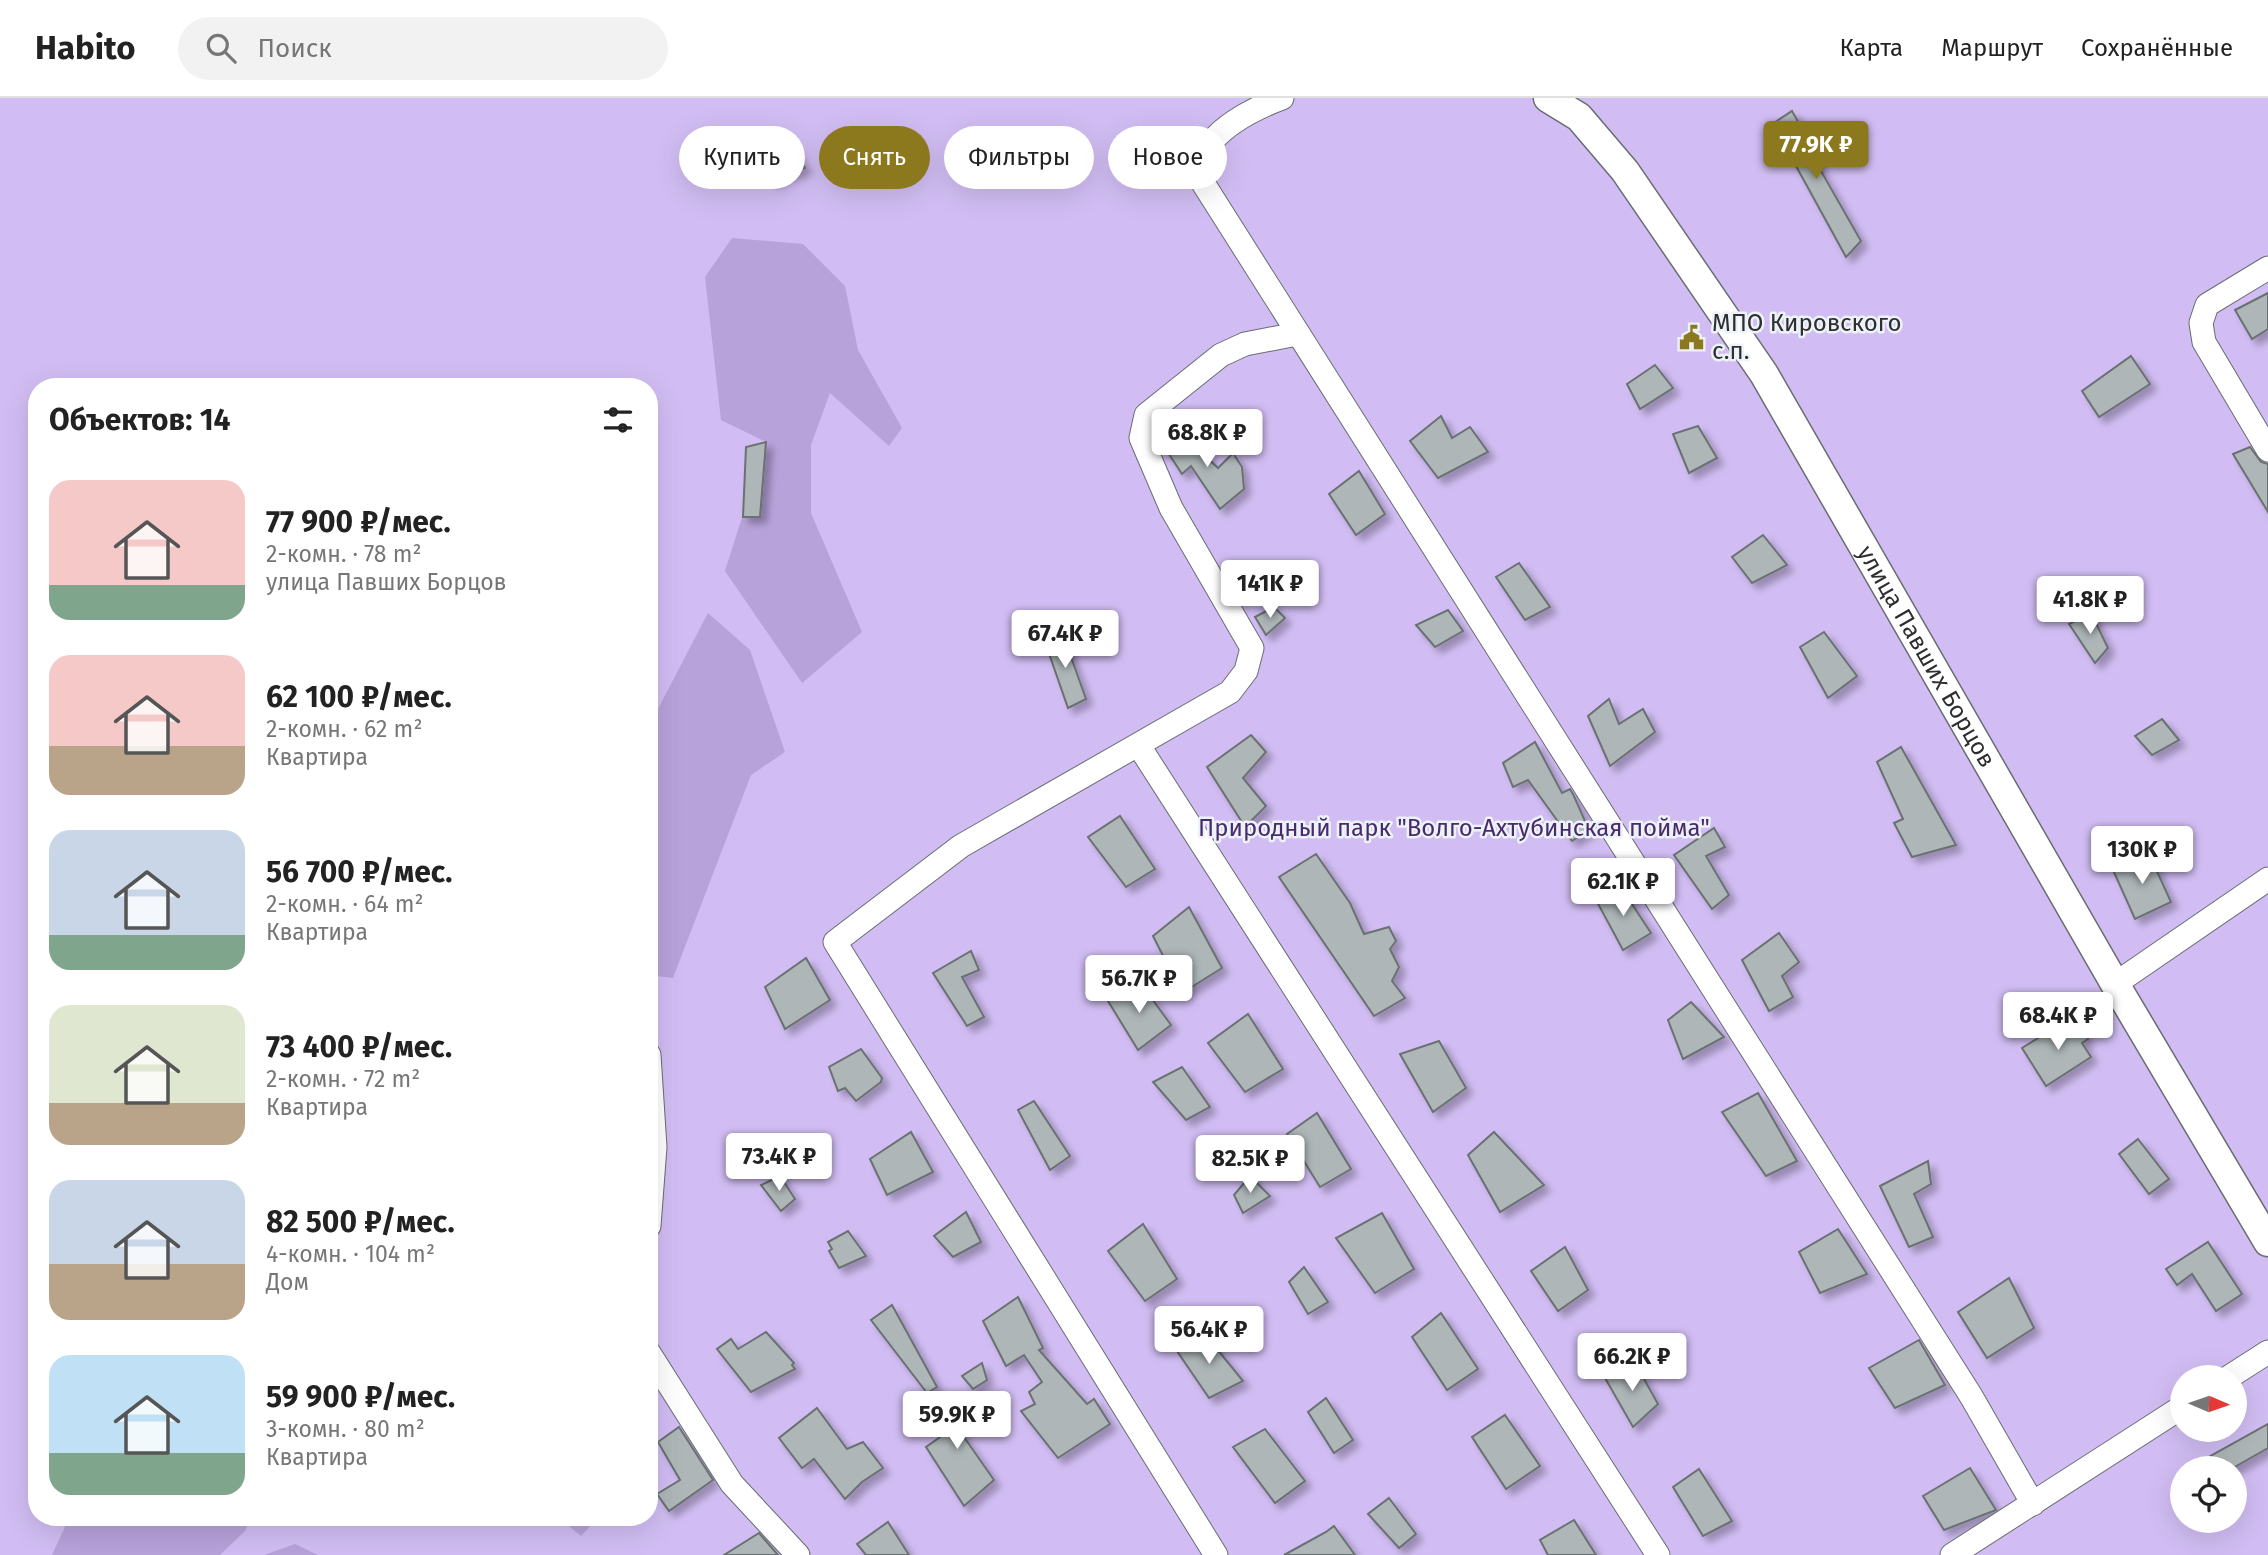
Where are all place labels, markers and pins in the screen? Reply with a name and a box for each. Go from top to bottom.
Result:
pin: 77.9K ₽ [1751,122,1881,181]
place label: МПО Кировского с.п. [1712,309,1902,365]
public building icon: МПО Кировского с.п. [1678,323,1706,351]
pin: 68.8K ₽ [1142,410,1272,469]
pin: 141K ₽ [1213,560,1327,620]
pin: 41.8K ₽ [2025,576,2155,636]
pin: 67.4K ₽ [1000,610,1130,670]
pin: 130K ₽ [2085,826,2199,886]
pin: 62.1K ₽ [1558,858,1688,918]
pin: 56.7K ₽ [1074,956,1204,1015]
pin: 68.4K ₽ [1993,992,2123,1052]
pin: 73.4K ₽ [714,1134,844,1193]
pin: 82.5K ₽ [1185,1136,1315,1195]
pin: 56.4K ₽ [1144,1306,1274,1366]
pin: 66.2K ₽ [1567,1334,1697,1393]
pin: 59.9K ₽ [892,1392,1022,1451]

